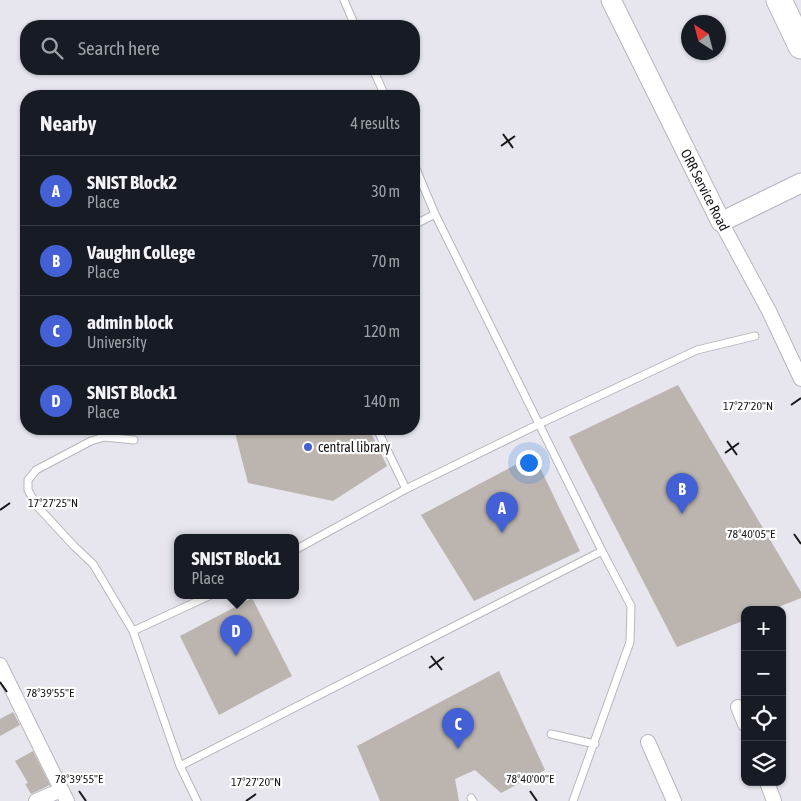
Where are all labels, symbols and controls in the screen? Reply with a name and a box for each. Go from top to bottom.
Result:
north arrow [681,15,726,60]
search box [20,20,420,75]
icon: search [38,34,66,62]
text: Search here [78,37,160,59]
text: Nearby [40,111,96,135]
text: 4 results [350,114,400,132]
street label: ORR Service Road [678,146,732,234]
text: SNIST Block2 [87,171,177,193]
text: A [52,182,60,200]
text: 30 m [371,182,400,200]
text: Place [87,193,120,211]
text: Vaughn College [87,241,195,263]
text: B [52,252,60,270]
text: 70 m [371,252,400,270]
text: Place [87,263,120,281]
text: admin block [87,311,173,333]
text: C [52,322,60,340]
text: 120 m [364,322,400,340]
text: University [87,333,147,351]
text: SNIST Block1 [87,381,177,403]
text: D [52,392,60,410]
text: 140 m [364,392,400,410]
text: 17°27'20"N [723,399,773,413]
text: Place [87,403,120,421]
place label: central library [318,439,390,455]
marker: central library [302,441,314,453]
your location [516,450,542,476]
pin: B [666,473,698,514]
pin: A [486,492,518,533]
text: 17°27'25"N [28,496,78,510]
text: 78°40'05"E [727,527,775,541]
popup [174,534,299,599]
text: SNIST Block1 [191,547,282,569]
text: Place [191,569,224,587]
map controls [741,606,786,786]
button: + [741,606,786,651]
pin: D [220,615,252,656]
button: − [741,651,786,696]
text: 78°39'55"E [26,686,74,700]
button: locate [741,696,786,741]
pin: C [442,708,474,749]
button: layers [741,741,786,786]
text: 78°39'55"E [55,772,103,786]
text: 78°40'00"E [506,772,554,786]
text: 17°27'20"N [231,775,281,789]

